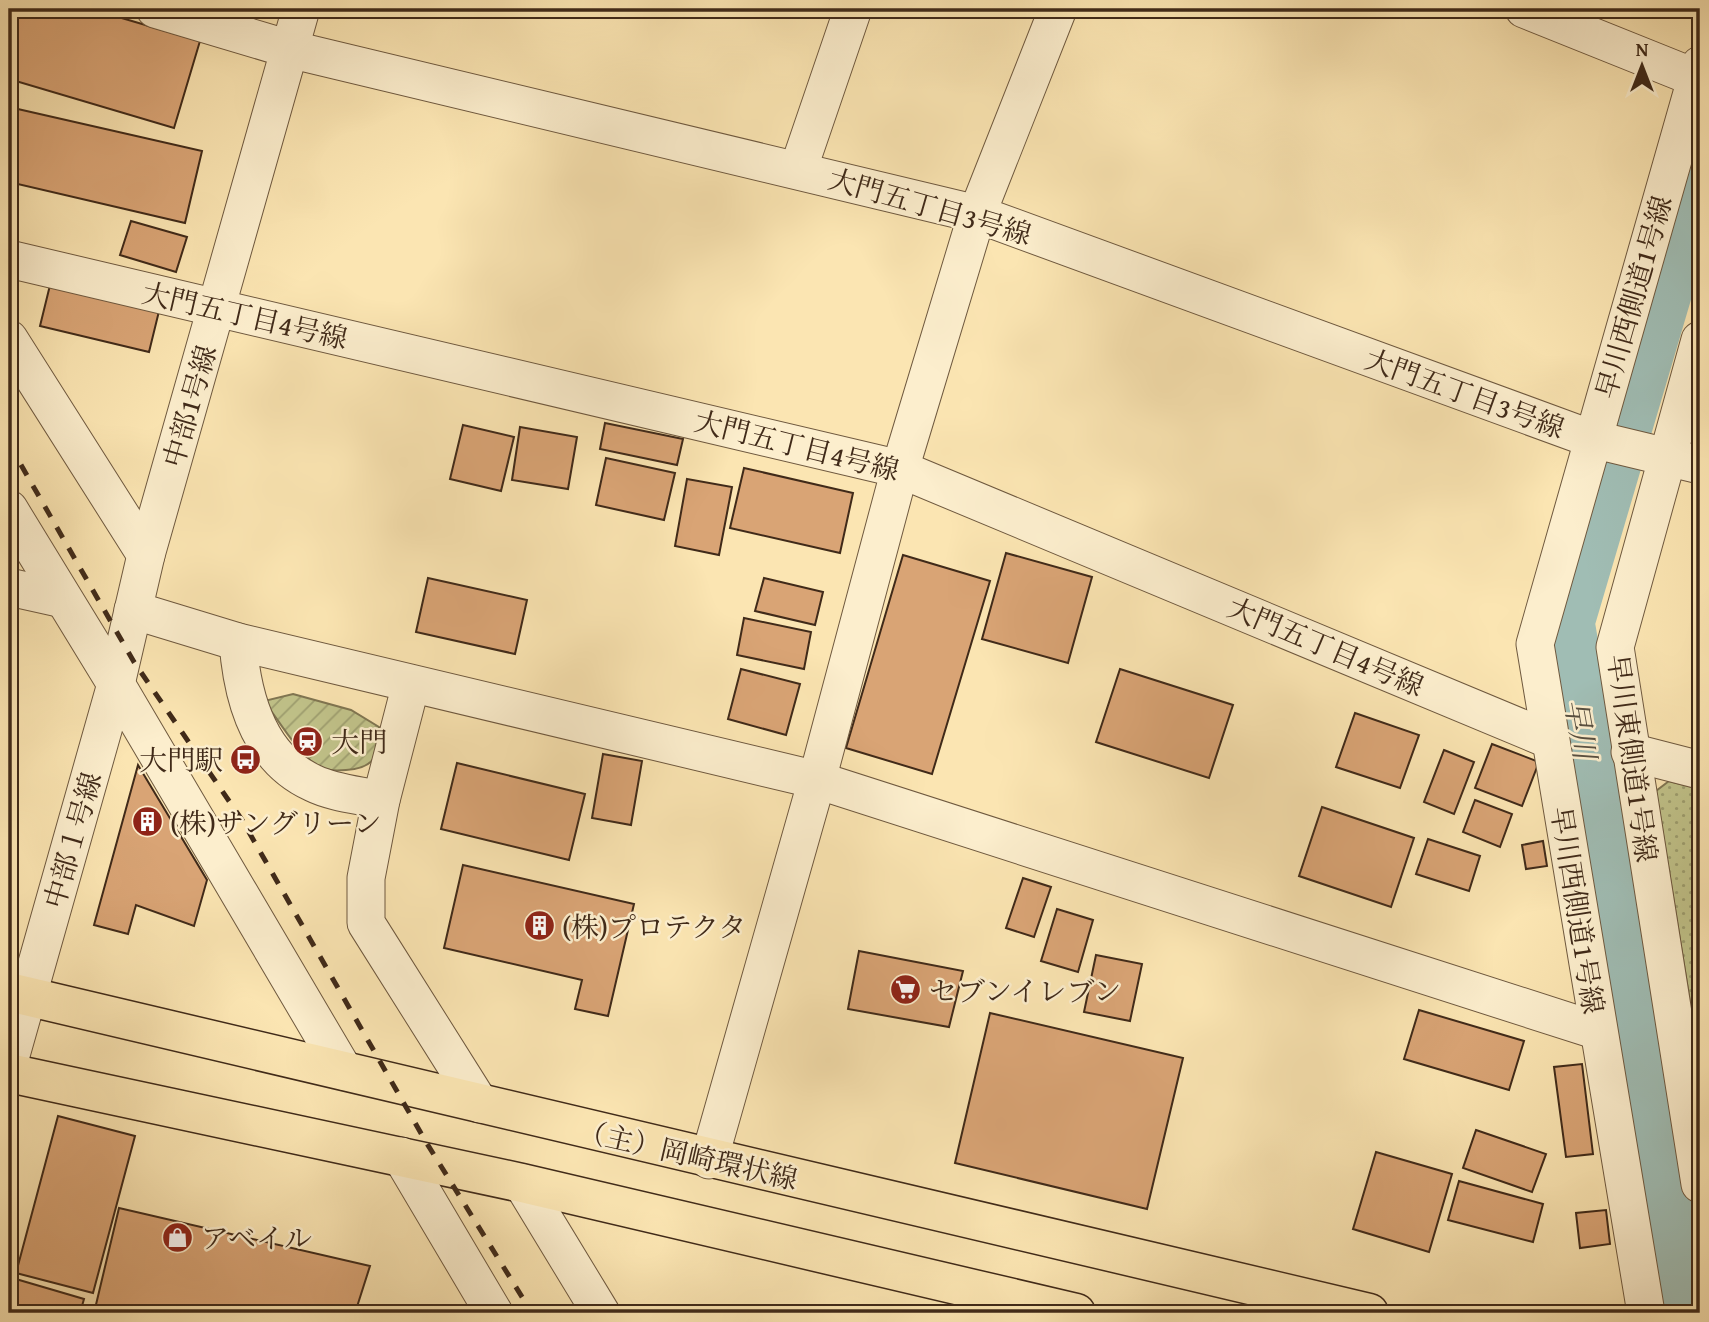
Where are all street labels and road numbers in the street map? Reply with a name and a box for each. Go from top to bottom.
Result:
street label: 大門五丁目3号線 [824,157,1036,255]
street label: 早川西側道1号線 [1584,191,1682,403]
street label: 大門五丁目4号線 [138,271,352,359]
street label: 大門五丁目3号線 [1360,338,1570,448]
street label: 中部1号線 [152,340,226,472]
street label: 大門五丁目4号線 [690,400,904,490]
street label: 大門五丁目4号線 [1222,586,1430,706]
street label: 早川東側道1号線 [1598,651,1668,865]
street label: 中部１号線 [33,767,111,913]
street label: 早川西側道1号線 [1541,803,1615,1017]
street label: （主）岡崎環状線 [574,1109,802,1199]

